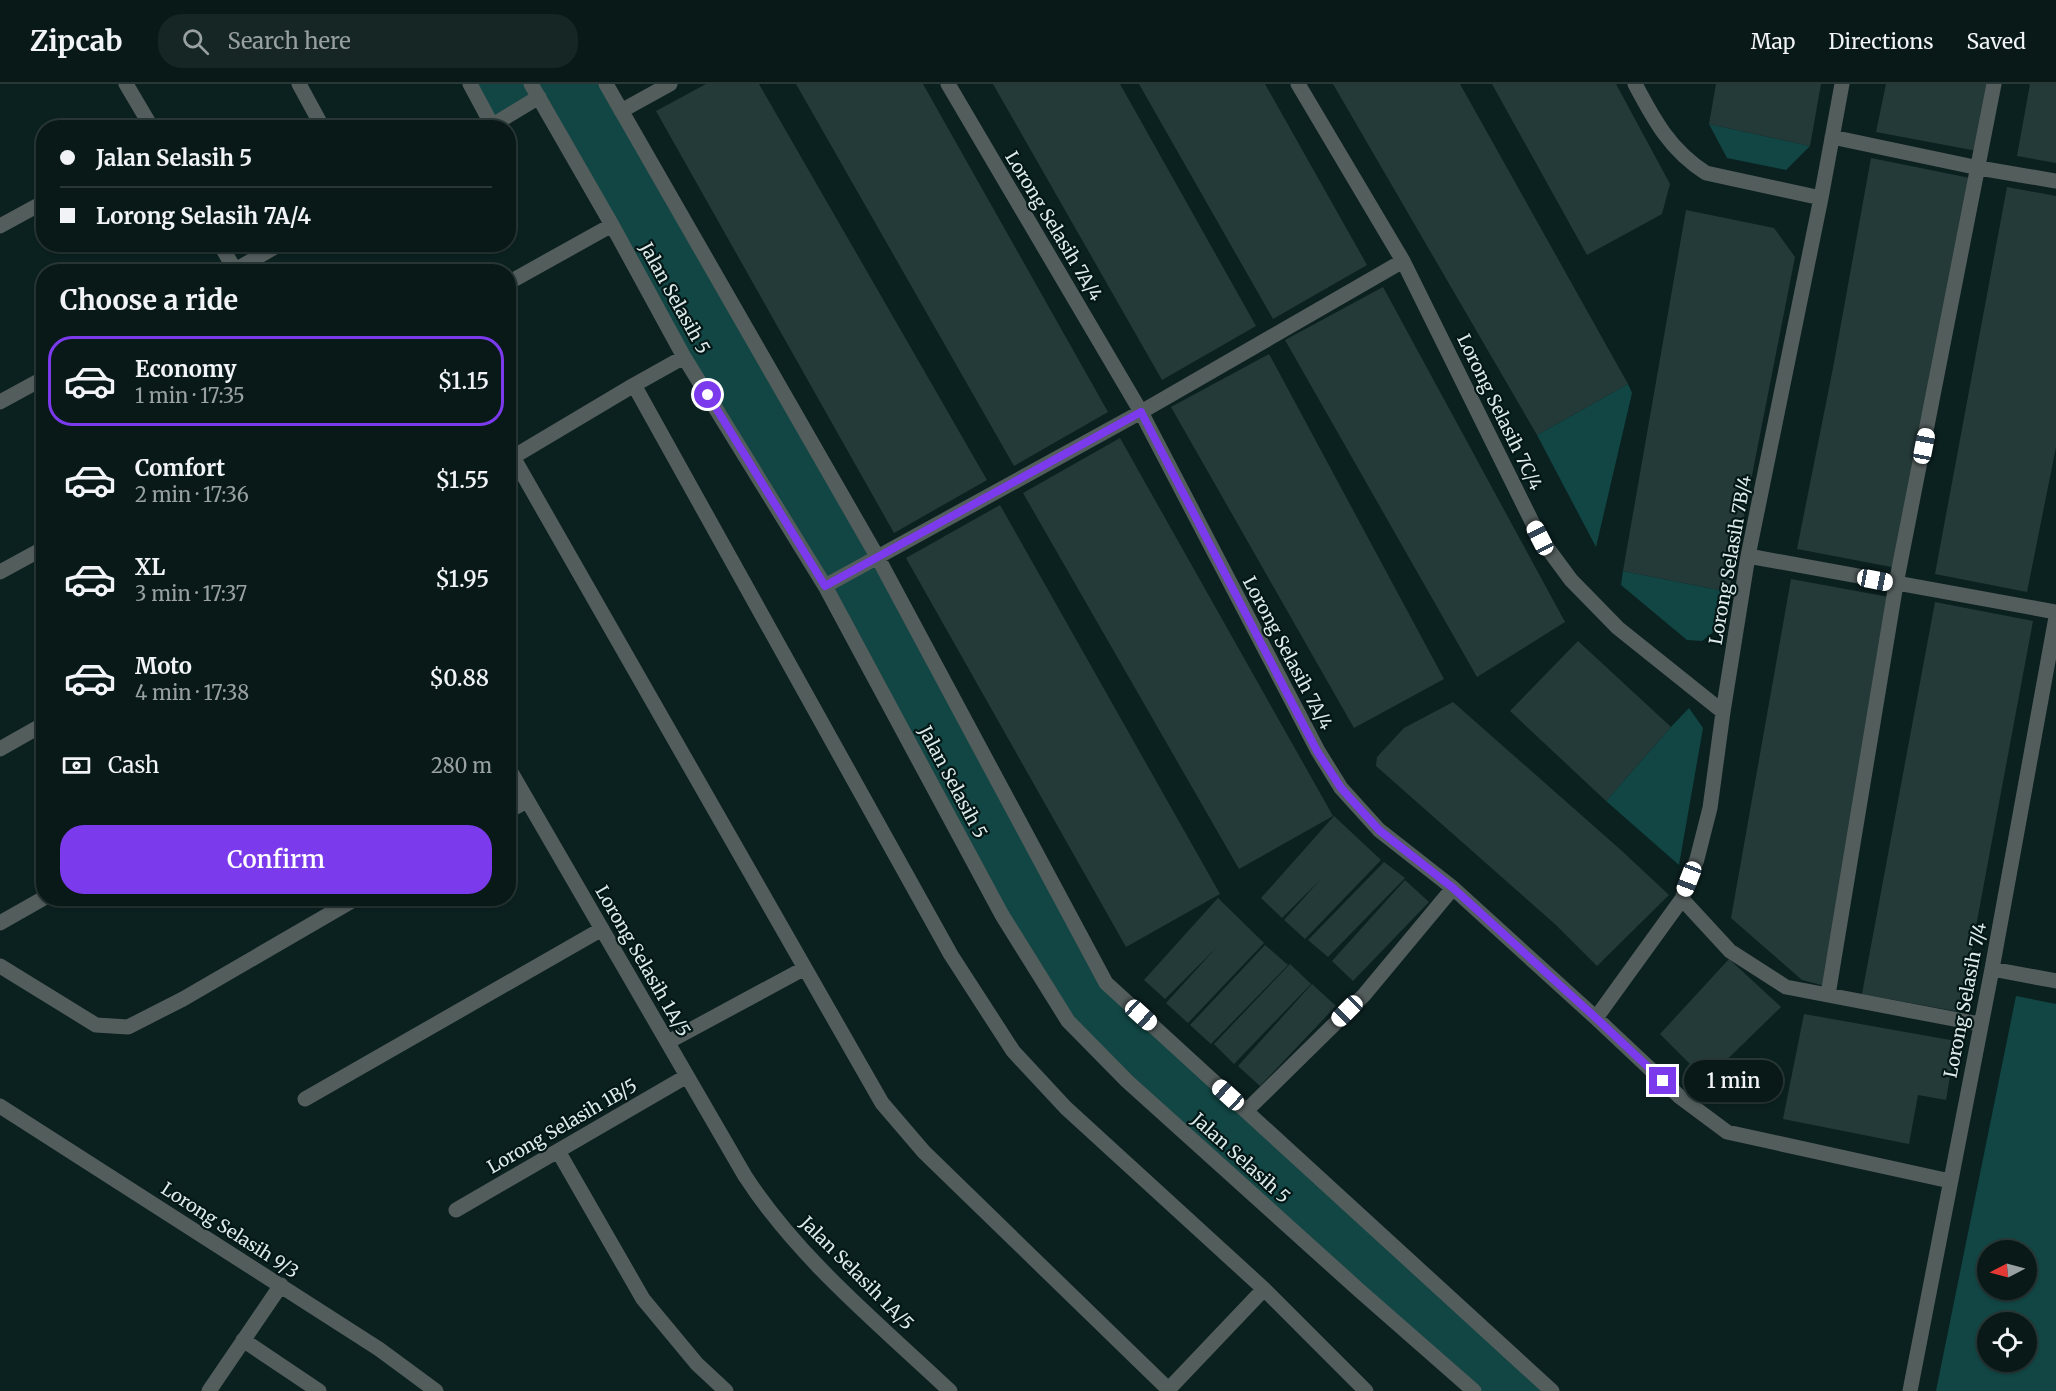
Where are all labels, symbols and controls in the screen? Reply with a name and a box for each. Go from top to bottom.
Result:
search box [158,14,578,68]
text: Zipcab [30,23,122,59]
icon: search [179,25,212,58]
text: Search here [227,27,351,55]
text: Map [1751,28,1795,55]
text: Directions [1828,28,1933,55]
text: Saved [1966,28,2026,55]
text: Jalan Selasih 5 [96,144,252,172]
street label: Lorong Selasih 7A/4 [1000,147,1108,305]
text: Lorong Selasih 7A/4 [96,202,311,230]
street label: Jalan Selasih 5 [634,237,715,358]
text: Choose a ride [60,283,238,317]
street label: Lorong Selasih 7C/4 [1452,330,1548,494]
icon: car [63,354,117,408]
text: Economy [135,355,236,383]
text: $1.15 [438,367,489,395]
route start [694,381,721,408]
text: 1 min · 17:35 [135,383,245,408]
car [1912,427,1936,465]
icon: car [63,453,117,507]
text: Comfort [135,454,225,482]
text: $1.55 [435,466,489,494]
street label: Lorong Selasih 7B/4 [1704,474,1756,646]
text: 2 min · 17:36 [135,482,249,507]
car [1524,518,1556,558]
icon: car [63,552,117,606]
text: XL [135,553,165,581]
text: $1.95 [435,565,489,593]
car [1856,568,1894,592]
street label: Lorong Selasih 7A/4 [1238,572,1338,734]
text: 3 min · 17:37 [135,581,247,606]
icon: car [63,651,117,705]
text: Moto [135,652,192,680]
text: $0.88 [429,664,489,692]
text: 4 min · 17:38 [135,680,249,705]
street label: Jalan Selasih 5 [913,721,992,842]
icon: cash [60,749,93,782]
text: Cash [108,751,159,779]
text: 280 m [431,753,492,778]
button: Confirm [60,825,492,894]
car [1674,859,1704,899]
street label: Lorong Selasih 1A/5 [590,881,696,1041]
street label: Lorong Selasih 7/4 [1939,920,1991,1080]
car [1328,992,1366,1030]
car [1122,996,1160,1034]
callout: 1 min [1684,1060,1783,1102]
route end [1649,1067,1676,1094]
text: 1 min [1707,1068,1760,1093]
street label: Lorong Selasih 1B/5 [483,1074,641,1178]
car [1209,1076,1247,1114]
street label: Jalan Selasih 5 [1186,1107,1295,1208]
street label: Lorong Selasih 9/3 [157,1177,303,1283]
street label: Jalan Selasih 1A/5 [795,1211,919,1335]
north arrow [1977,1240,2037,1300]
map controls [1977,1240,2037,1372]
button: locate [1977,1312,2037,1372]

